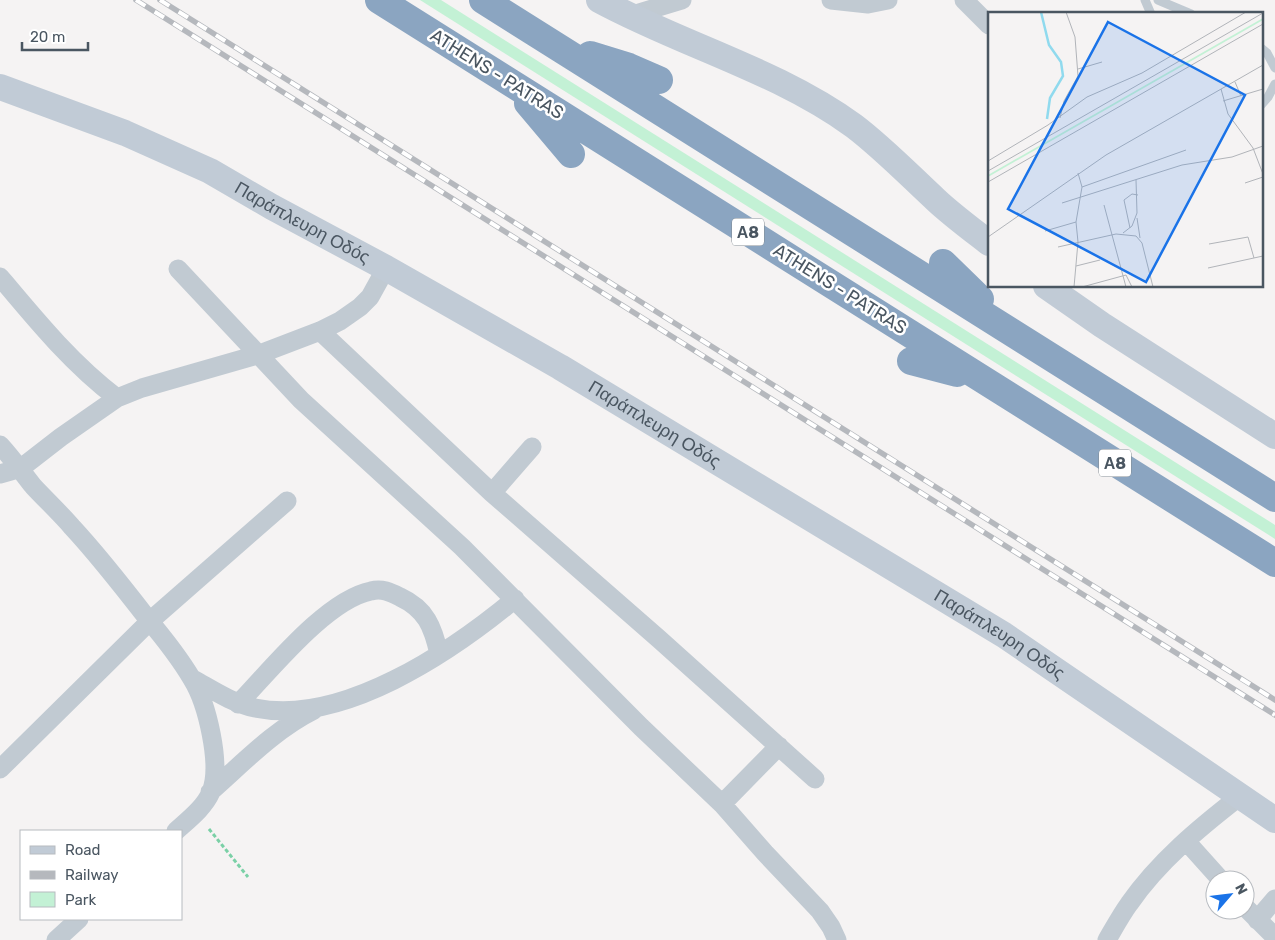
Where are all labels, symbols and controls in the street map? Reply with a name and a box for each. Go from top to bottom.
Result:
inset map [988,12,1262,288]
scale bar [22,20,89,52]
street label: ATHENS - PATRAS [426,24,568,124]
text: 20 m [30,28,65,46]
street label: Παράπλευρη Οδός [231,177,374,268]
road number: Α8 [732,218,764,246]
street label: ATHENS - PATRAS [769,239,911,339]
street label: Παράπλευρη Οδός [584,376,725,473]
road number: Α8 [1099,449,1131,476]
street label: Παράπλευρη Οδός [930,585,1069,684]
legend [20,830,182,920]
text: Road [65,841,101,859]
text: Railway [65,866,119,884]
north arrow [1205,870,1255,920]
text: N [1231,881,1251,898]
text: Park [65,891,96,909]

